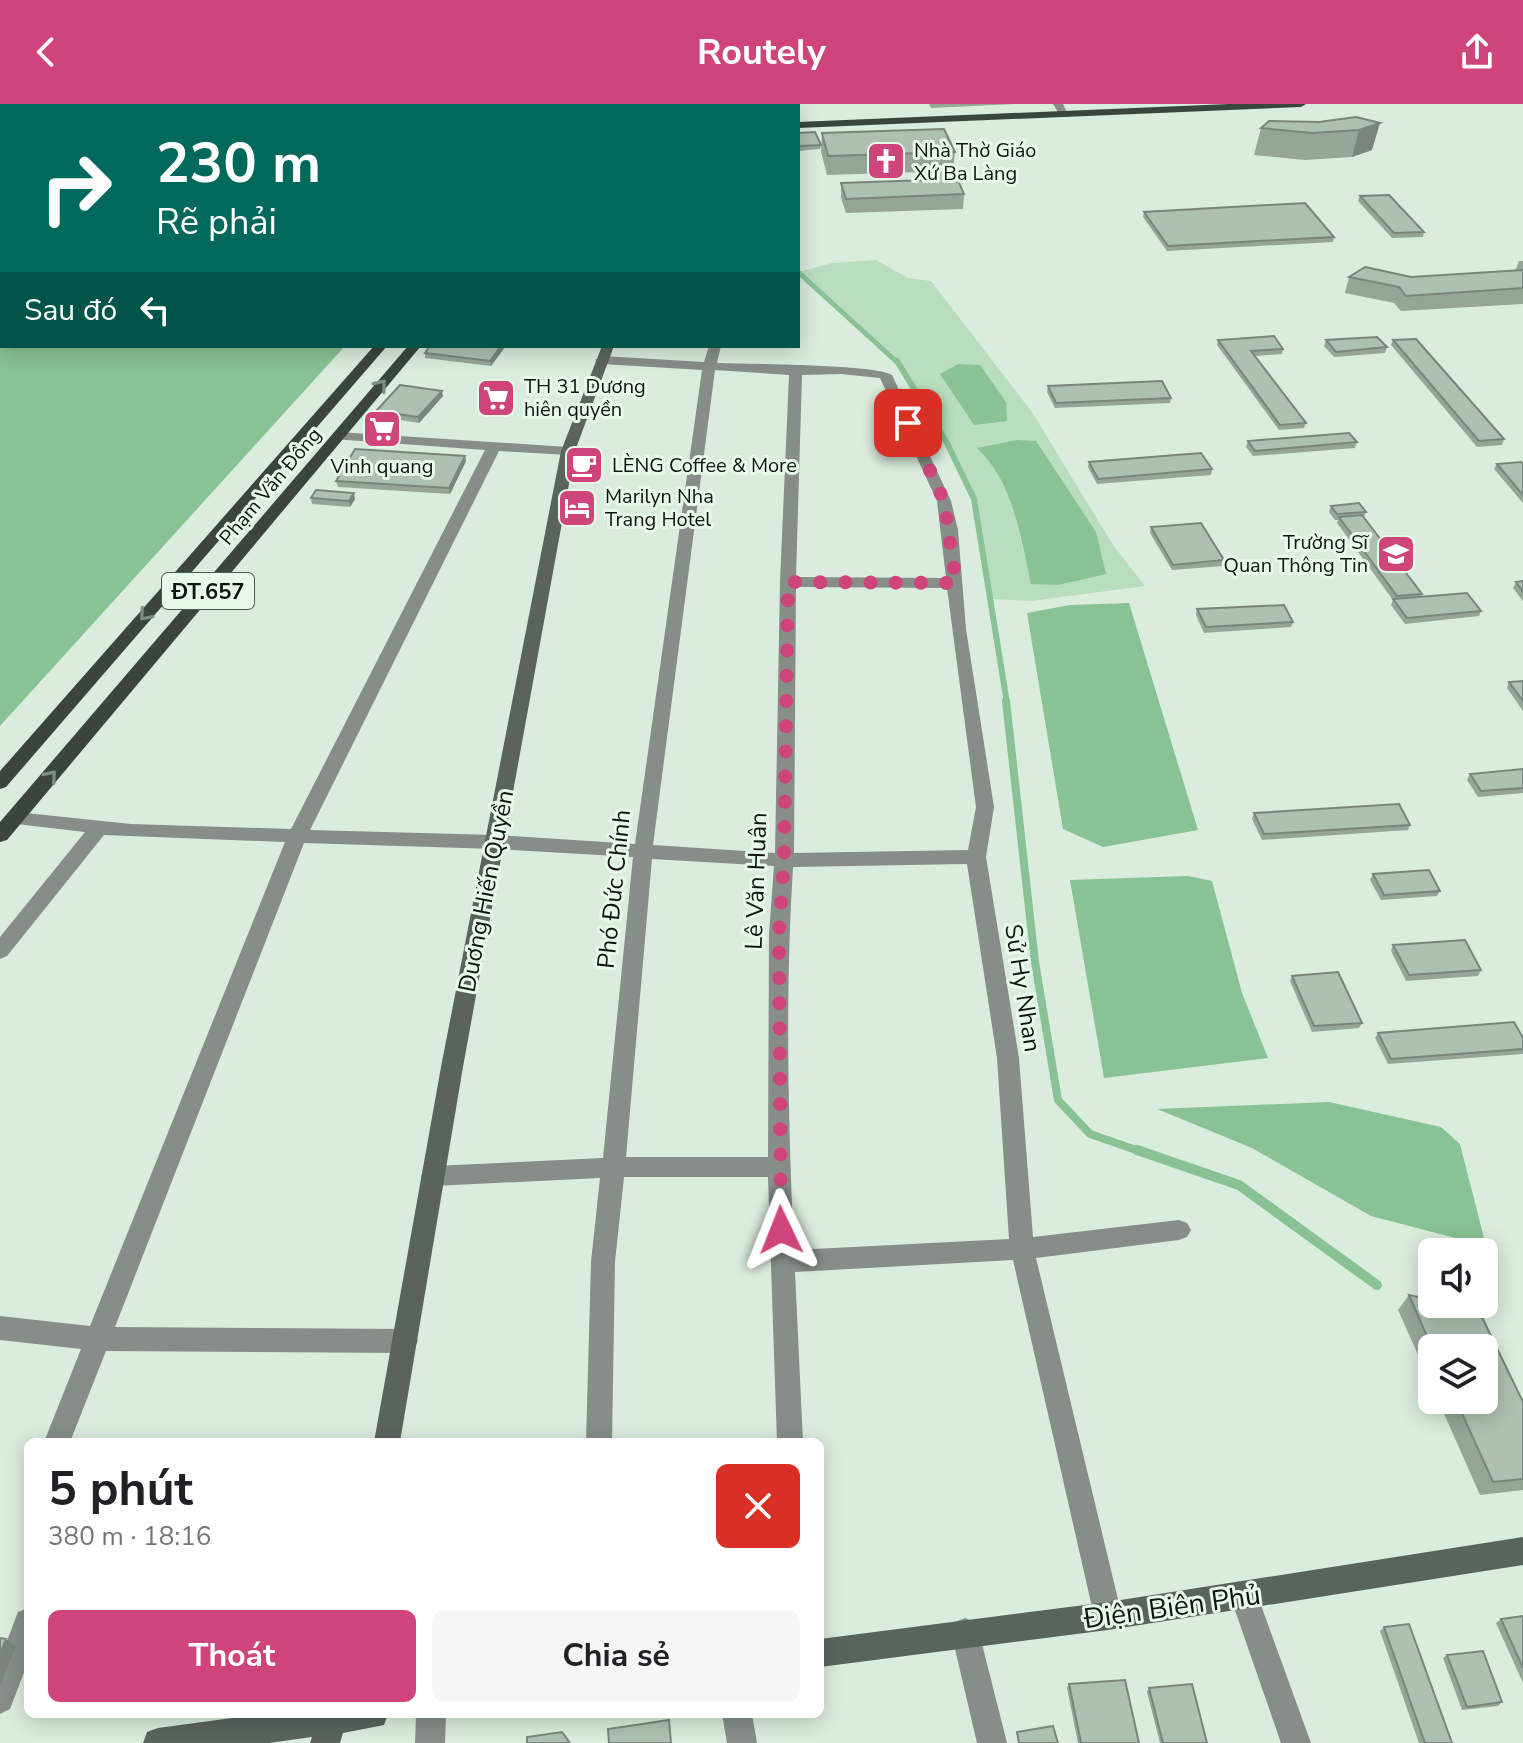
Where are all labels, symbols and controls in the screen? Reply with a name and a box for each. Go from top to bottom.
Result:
text: Routely [697,28,826,77]
icon: back [24,30,68,74]
icon: share [1455,30,1499,74]
text: 230 m [156,125,321,202]
icon: right [24,136,128,240]
place label: Nhà Thờ Giáo Xứ Ba Làng [914,137,1036,187]
church icon: Nhà Thờ Giáo Xứ Ba Làng [865,140,907,182]
text: Rẽ phải [156,198,277,247]
icon: left [133,288,177,332]
text: Sau đó [24,290,117,331]
place label: TH 31 Dương hiên quyền [524,373,646,423]
supermarket icon: TH 31 Dương hiên quyền [475,377,517,419]
one-way arrow [372,380,386,394]
pin [874,389,942,457]
icon: arrive [886,401,930,445]
supermarket icon: Vinh quang [361,408,403,450]
street label: Phạm Văn Đồng [213,422,328,551]
cafe icon: LÈNG Coffee & More [563,444,605,486]
place label: LÈNG Coffee & More [612,452,797,479]
place label: Vinh quang [330,453,433,480]
place label: Marilyn Nha Trang Hotel [605,483,714,533]
hotel icon: Marilyn Nha Trang Hotel [556,487,598,529]
place label: Trường Sĩ Quan Thông Tin [1224,529,1369,579]
school or university icon: Trường Sĩ Quan Thông Tin [1375,533,1417,575]
road number: ĐT.657 [162,573,254,609]
one-way arrow [140,606,155,621]
one-way arrow [41,771,56,786]
street label: Duơng Hiến Quyền [451,787,521,995]
street label: Phó Đức Chính [590,808,638,970]
street label: Lê Văn Huân [738,812,774,950]
street label: Sử Hy Nhan [997,922,1049,1054]
position arrow [739,1188,823,1272]
map controls [1418,1238,1498,1414]
button: sound [1418,1238,1498,1318]
button: layers [1418,1334,1498,1414]
text: 5 phút [48,1456,193,1522]
button: close [716,1464,800,1548]
text: 380 m · 18:16 [48,1519,211,1554]
street label: Điện Biên Phủ [1080,1576,1263,1638]
button: Thoát [48,1610,416,1702]
button: Chia sẻ [432,1610,800,1702]

